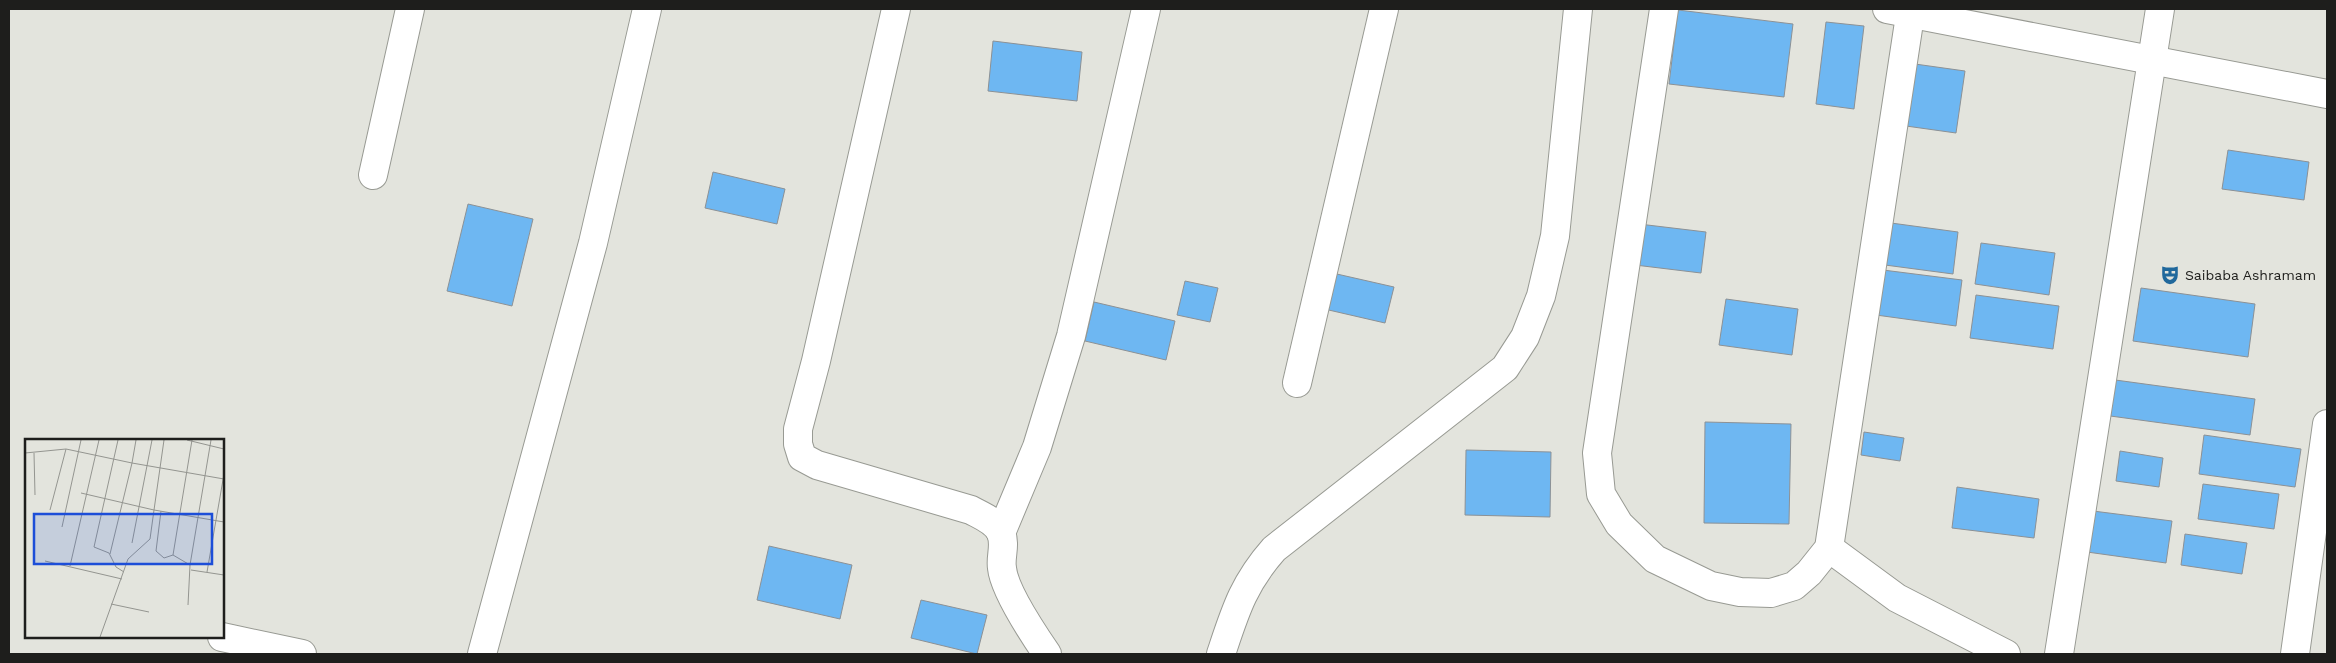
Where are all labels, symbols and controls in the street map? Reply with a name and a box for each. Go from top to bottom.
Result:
theatre icon: Saibaba Ashramam [2159,264,2181,286]
place label: Saibaba Ashramam [2185,267,2316,283]
inset map [25,439,224,638]

